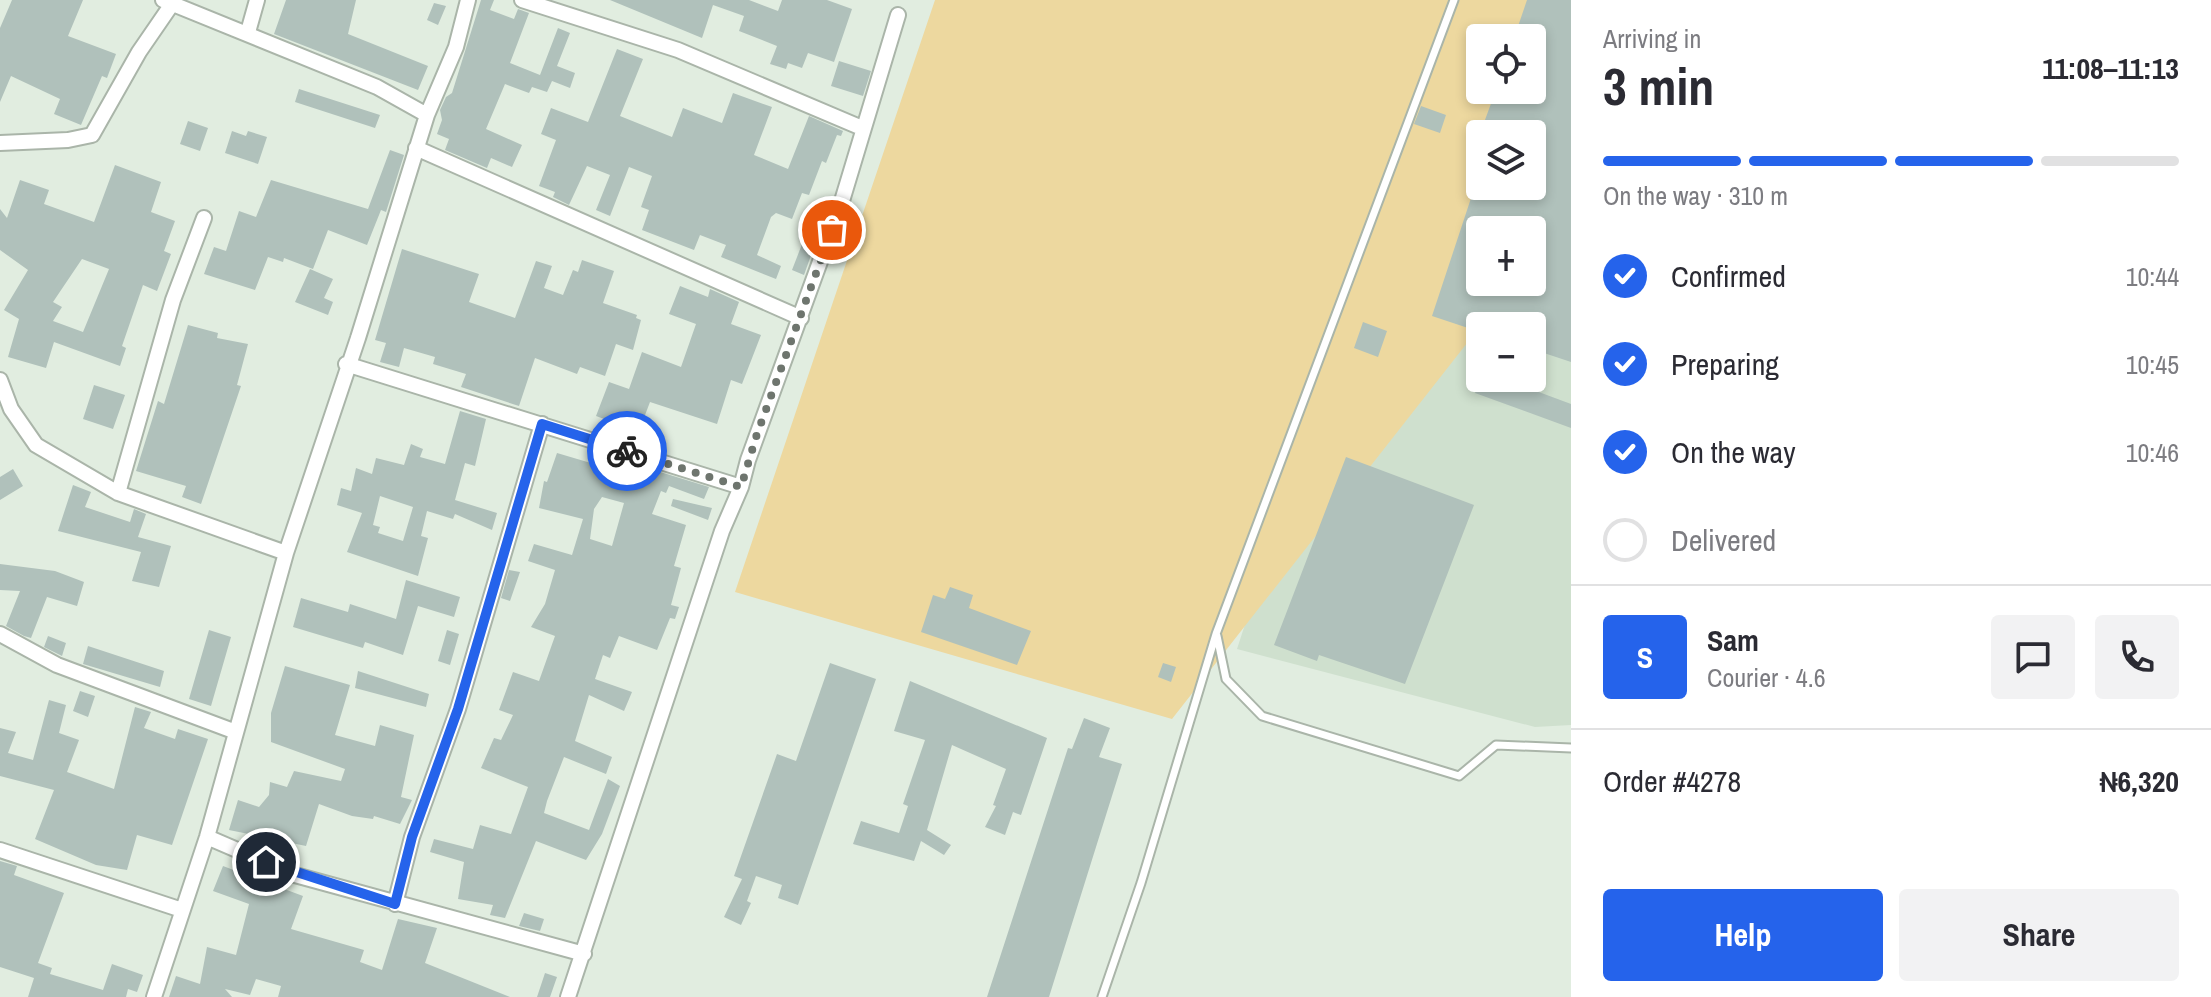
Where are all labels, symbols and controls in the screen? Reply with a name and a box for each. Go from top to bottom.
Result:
text: Arriving in [1603,21,1701,56]
map controls [1466,24,1546,392]
button: locate [1466,24,1546,104]
text: 11:08–11:13 [2042,48,2179,88]
text: 3 min [1603,51,1714,121]
button: layers [1466,120,1546,200]
text: On the way · 310 m [1603,178,1788,213]
pin [798,196,866,264]
icon: bag [810,208,854,252]
button: + [1466,216,1546,296]
icon: check [1603,254,1647,298]
text: Confirmed [1671,256,1786,296]
text: 10:44 [2126,259,2179,294]
button: − [1466,312,1546,392]
icon: check [1603,342,1647,386]
text: Preparing [1671,344,1779,384]
text: 10:45 [2126,347,2179,382]
courier [587,411,667,491]
icon: bike [605,429,649,473]
icon: check [1603,430,1647,474]
text: On the way [1671,432,1795,472]
text: 10:46 [2126,435,2179,470]
text: Delivered [1671,520,1776,560]
button: chat [1991,615,2075,699]
button: phone [2095,615,2179,699]
text: Sam [1707,620,1759,660]
text: S [1637,637,1653,677]
text: Courier · 4.6 [1707,660,1826,695]
text: Order #4278 [1603,761,1741,801]
text: ₦6,320 [2100,761,2179,801]
pin [232,828,300,896]
icon: home [244,840,288,884]
button: Help [1603,889,1883,981]
button: Share [1899,889,2179,981]

